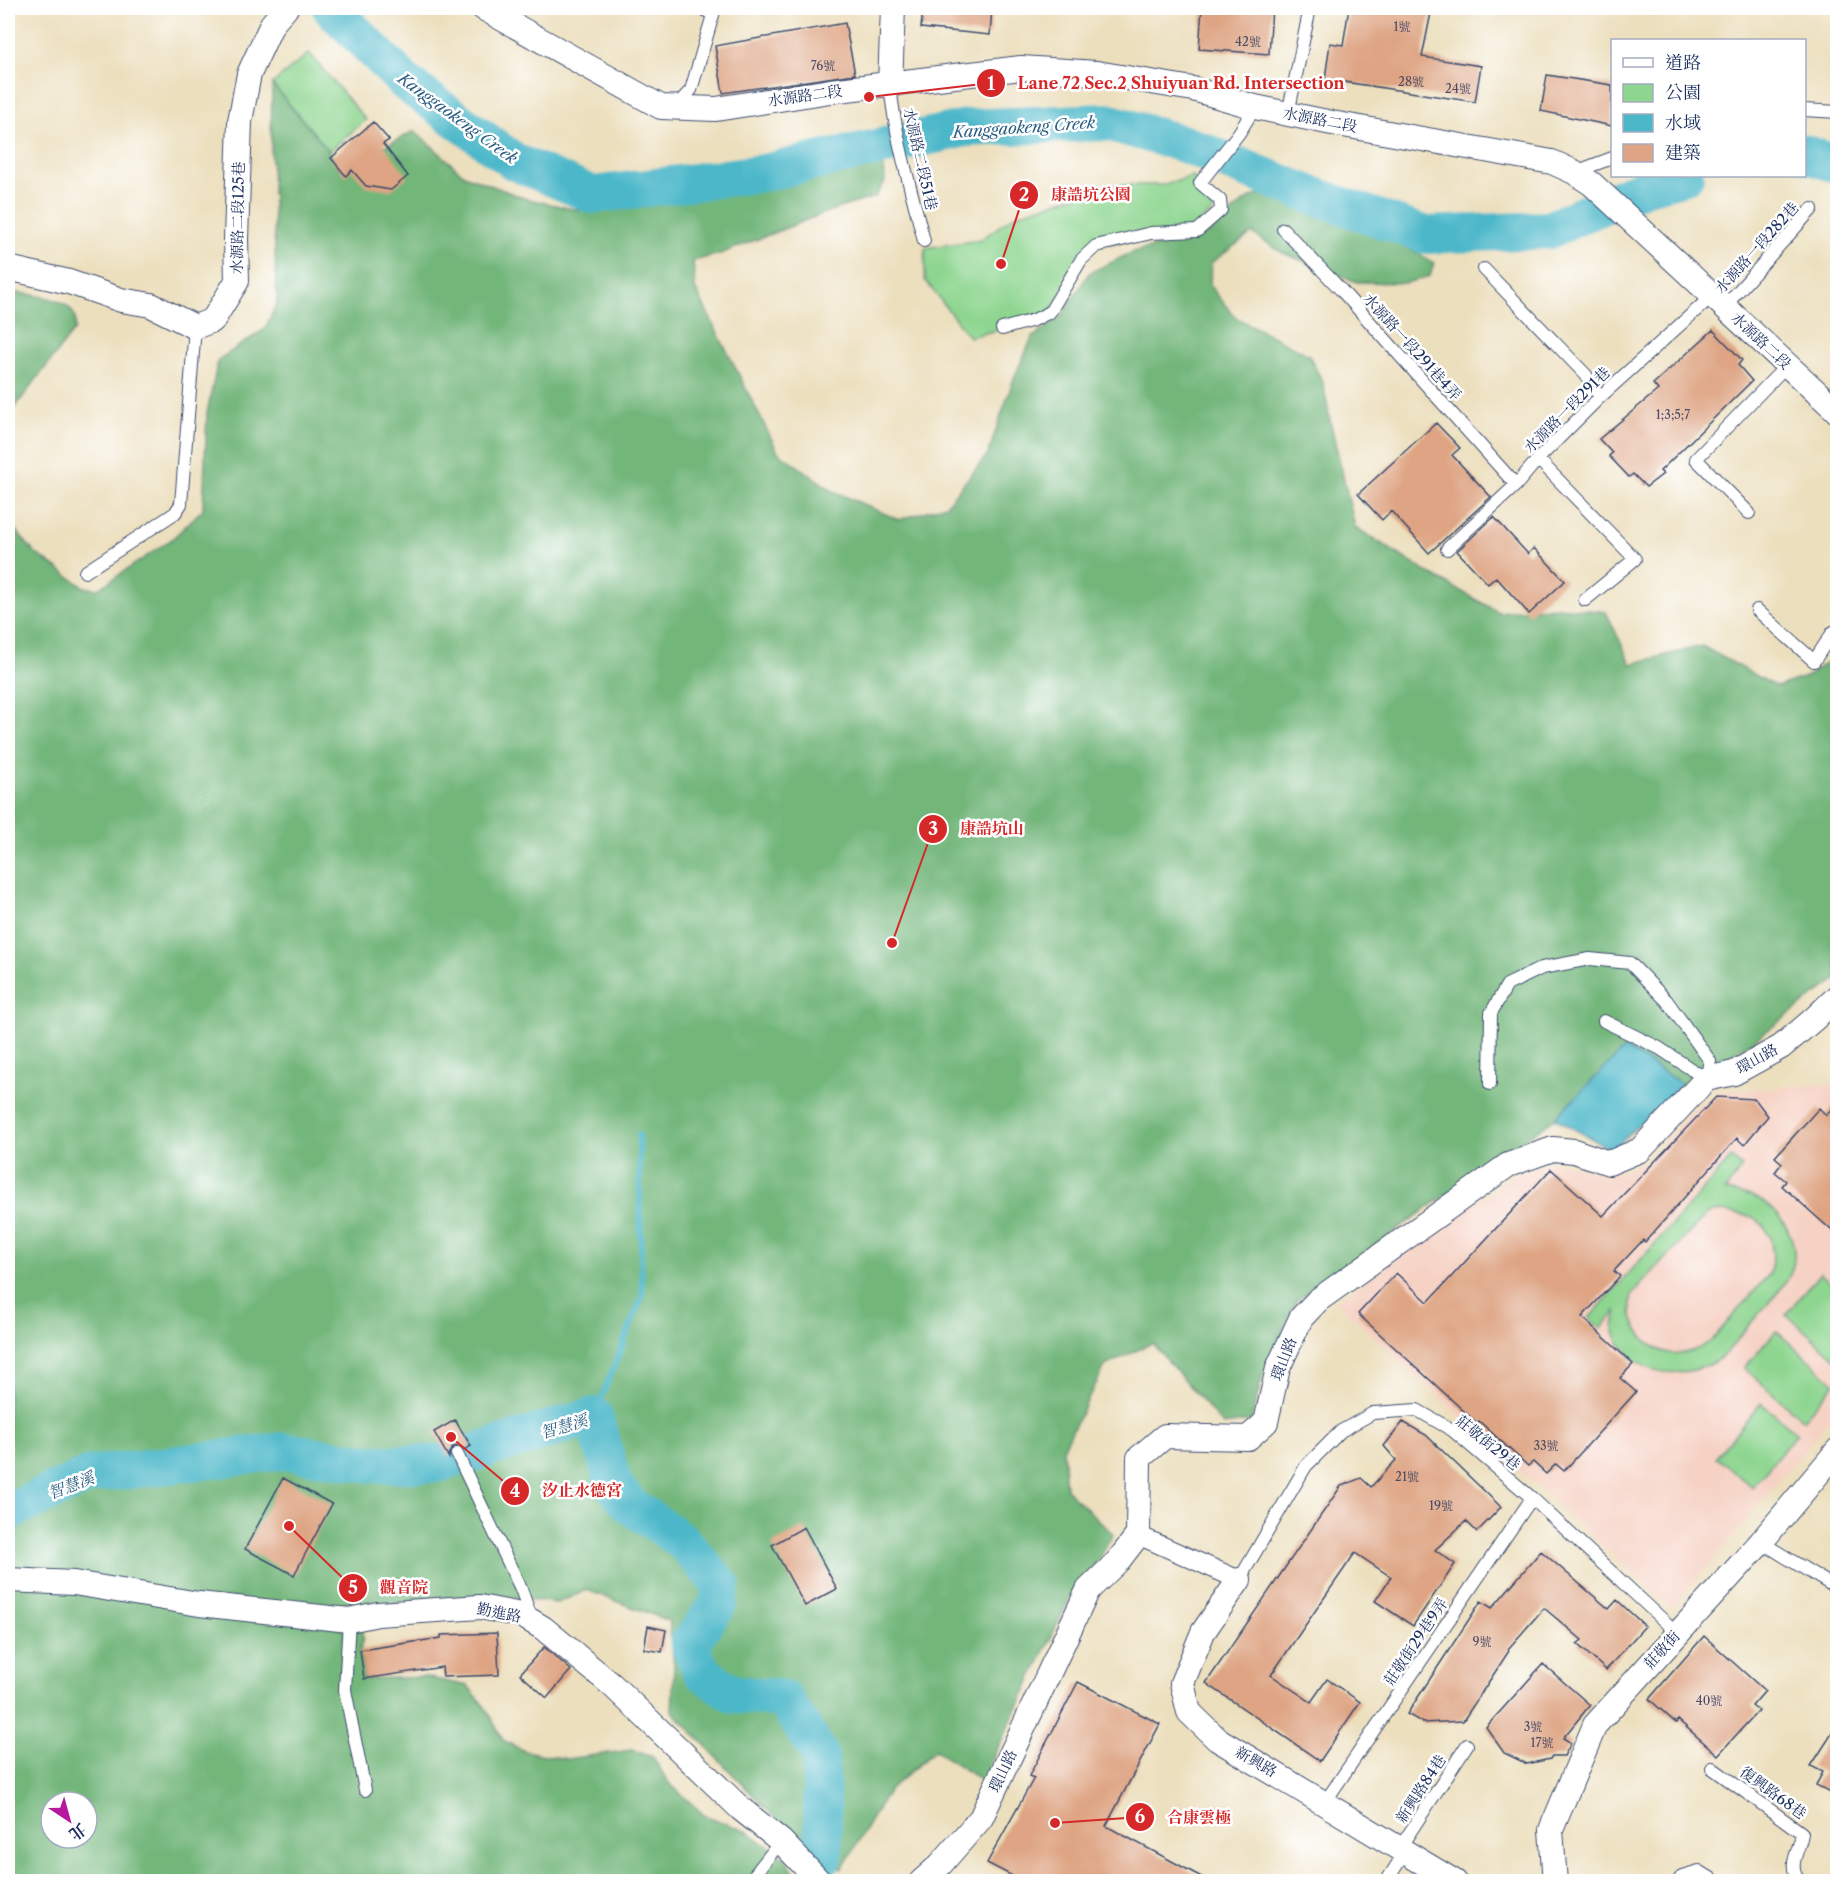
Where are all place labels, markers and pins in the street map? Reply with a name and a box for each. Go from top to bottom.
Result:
callout: Lane 72 Sec.2 Shuiyuan Rd. Intersection [976,66,1357,100]
callout: 康誥坑公園 [1009,178,1143,212]
callout: 康誥坑山 [918,812,1036,846]
callout: 汐止水德宮 [500,1474,634,1508]
callout: 觀音院 [338,1571,440,1605]
callout: 合康雲極 [1125,1800,1243,1834]

